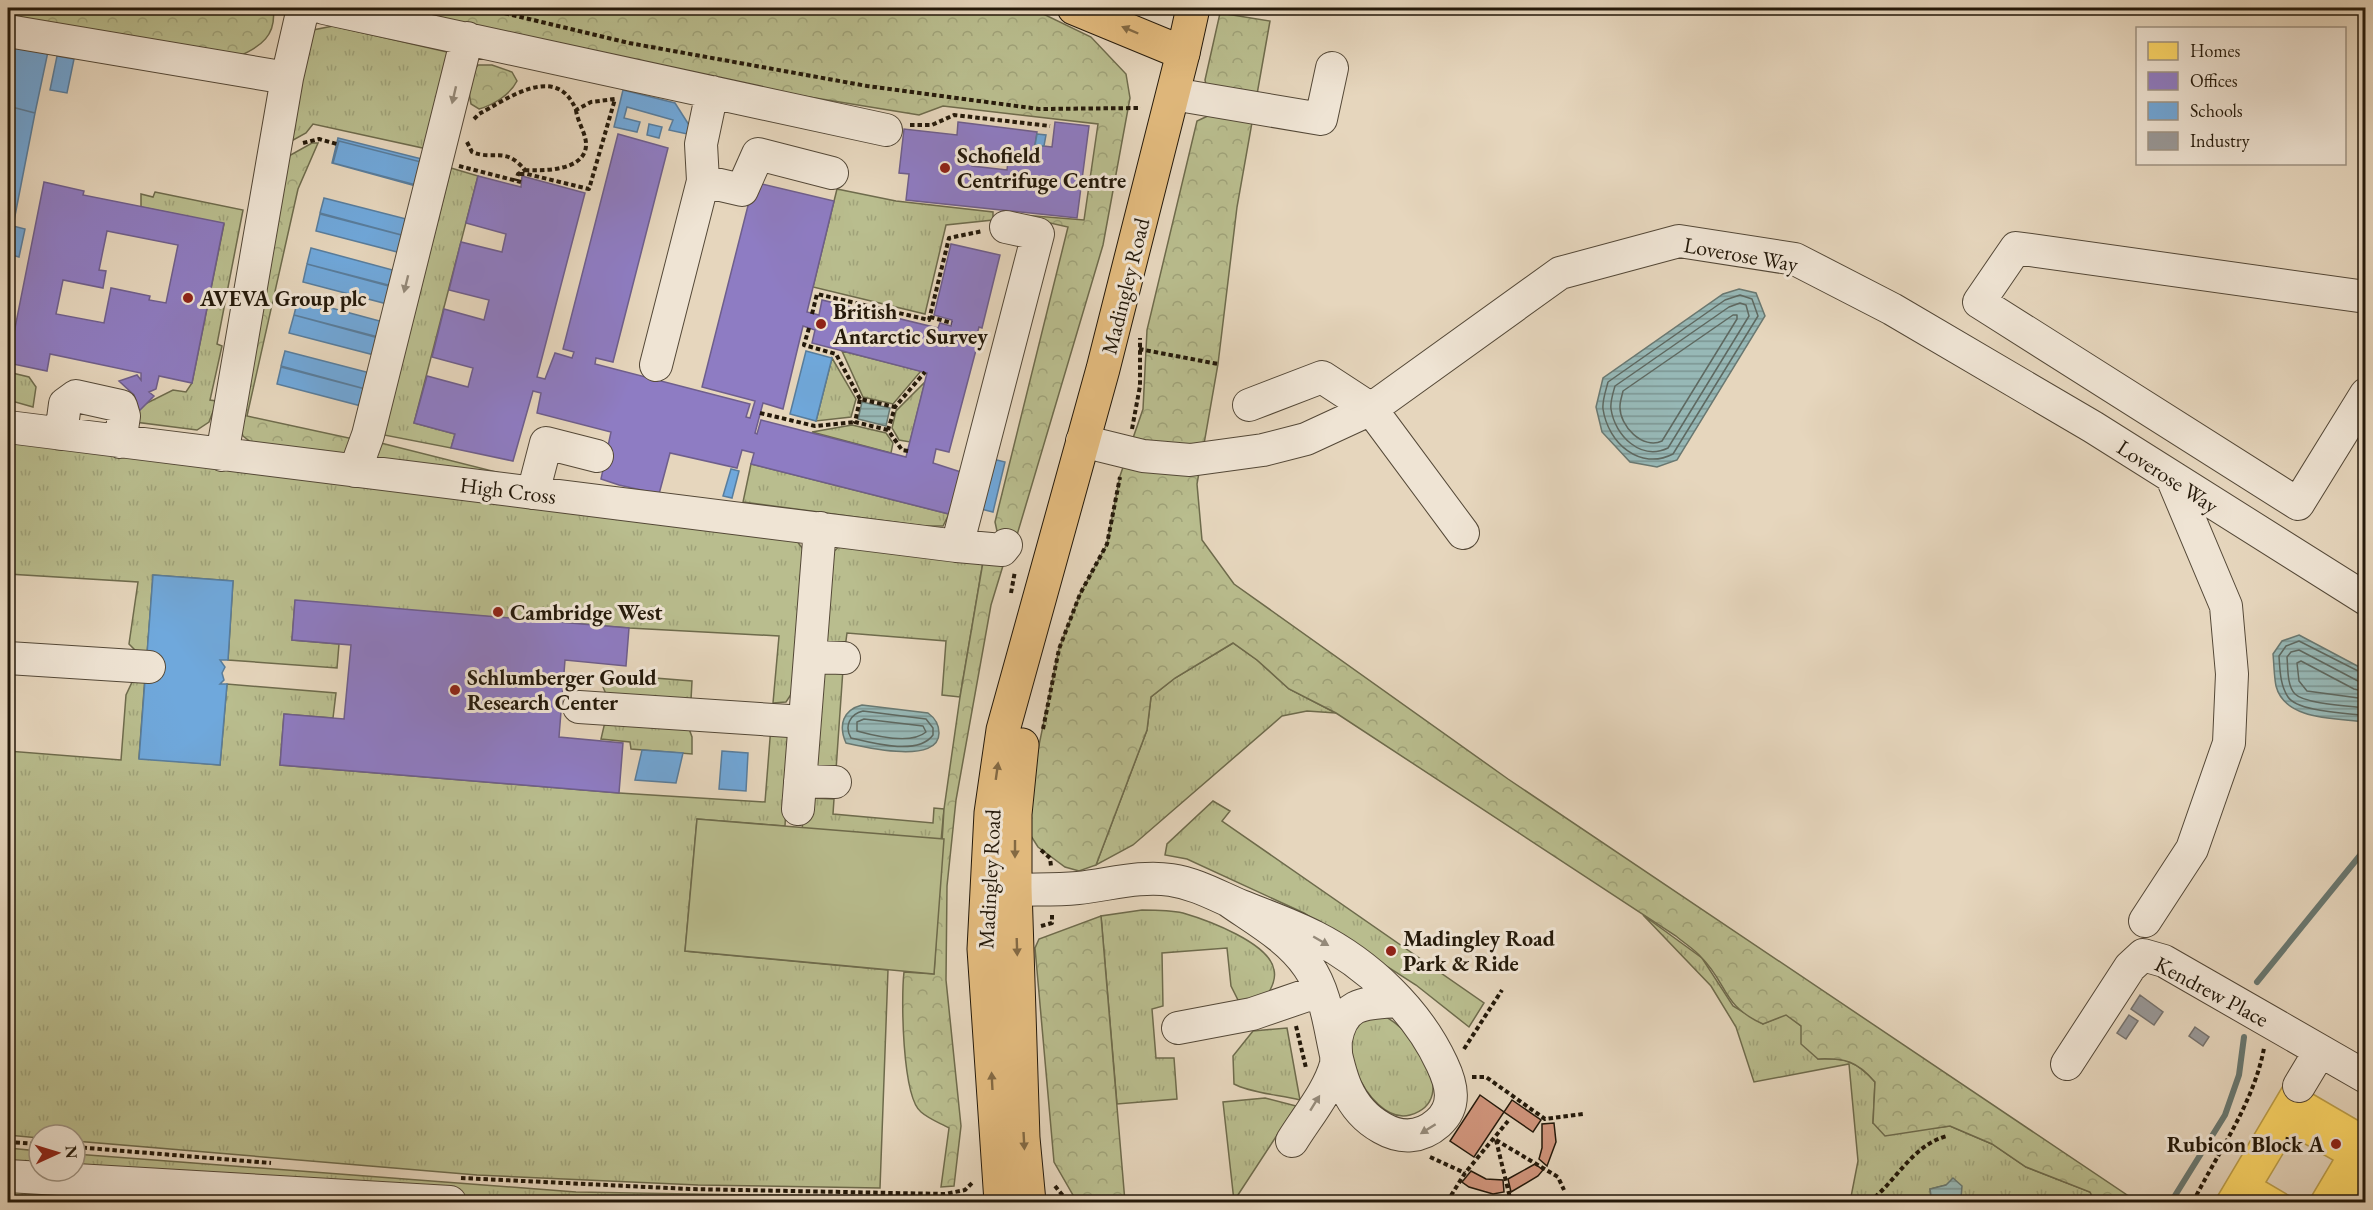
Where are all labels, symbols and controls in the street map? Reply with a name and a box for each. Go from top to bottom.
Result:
one-way arrow [1120,25,1138,35]
legend [2136,27,2346,165]
text: Homes [2190,39,2241,62]
text: Offices [2190,69,2238,92]
one-way arrow [448,85,458,104]
text: Schools [2190,99,2243,122]
text: Industry [2190,129,2250,152]
place label: Schofield Centrifuge Centre [957,141,1126,195]
marker: Schofield Centrifuge Centre [938,161,952,175]
street label: Madingley Road [1095,214,1157,357]
street label: Loverose Way [1681,230,1801,279]
one-way arrow [400,274,410,293]
place label: AVEVA Group plc [199,284,367,313]
marker: AVEVA Group plc [181,291,195,305]
place label: British Antarctic Survey [832,297,988,351]
marker: British Antarctic Survey [814,317,828,331]
street label: Loverose Way [2111,433,2224,520]
street label: High Cross [458,470,558,511]
place label: Cambridge West [510,598,663,627]
marker: Cambridge West [491,605,505,619]
place label: Schlumberger Gould Research Center [467,663,657,717]
marker: Schlumberger Gould Research Center [448,683,462,697]
one-way arrow [992,761,1001,780]
street label: Madingley Road [971,808,1008,950]
one-way arrow [1010,839,1020,858]
place label: Madingley Road Park & Ride [1403,924,1555,978]
one-way arrow [1313,935,1329,946]
one-way arrow [1013,937,1022,956]
marker: Madingley Road Park & Ride [1384,944,1398,958]
street label: Kendrew Place [2150,949,2274,1034]
one-way arrow [987,1072,996,1091]
one-way arrow [1310,1095,1321,1111]
north arrow [27,1123,87,1183]
one-way arrow [1420,1124,1436,1135]
place label: Rubicon Block A [2167,1130,2324,1159]
one-way arrow [1019,1132,1028,1151]
marker: Rubicon Block A [2329,1137,2343,1151]
text: N [61,1145,82,1159]

